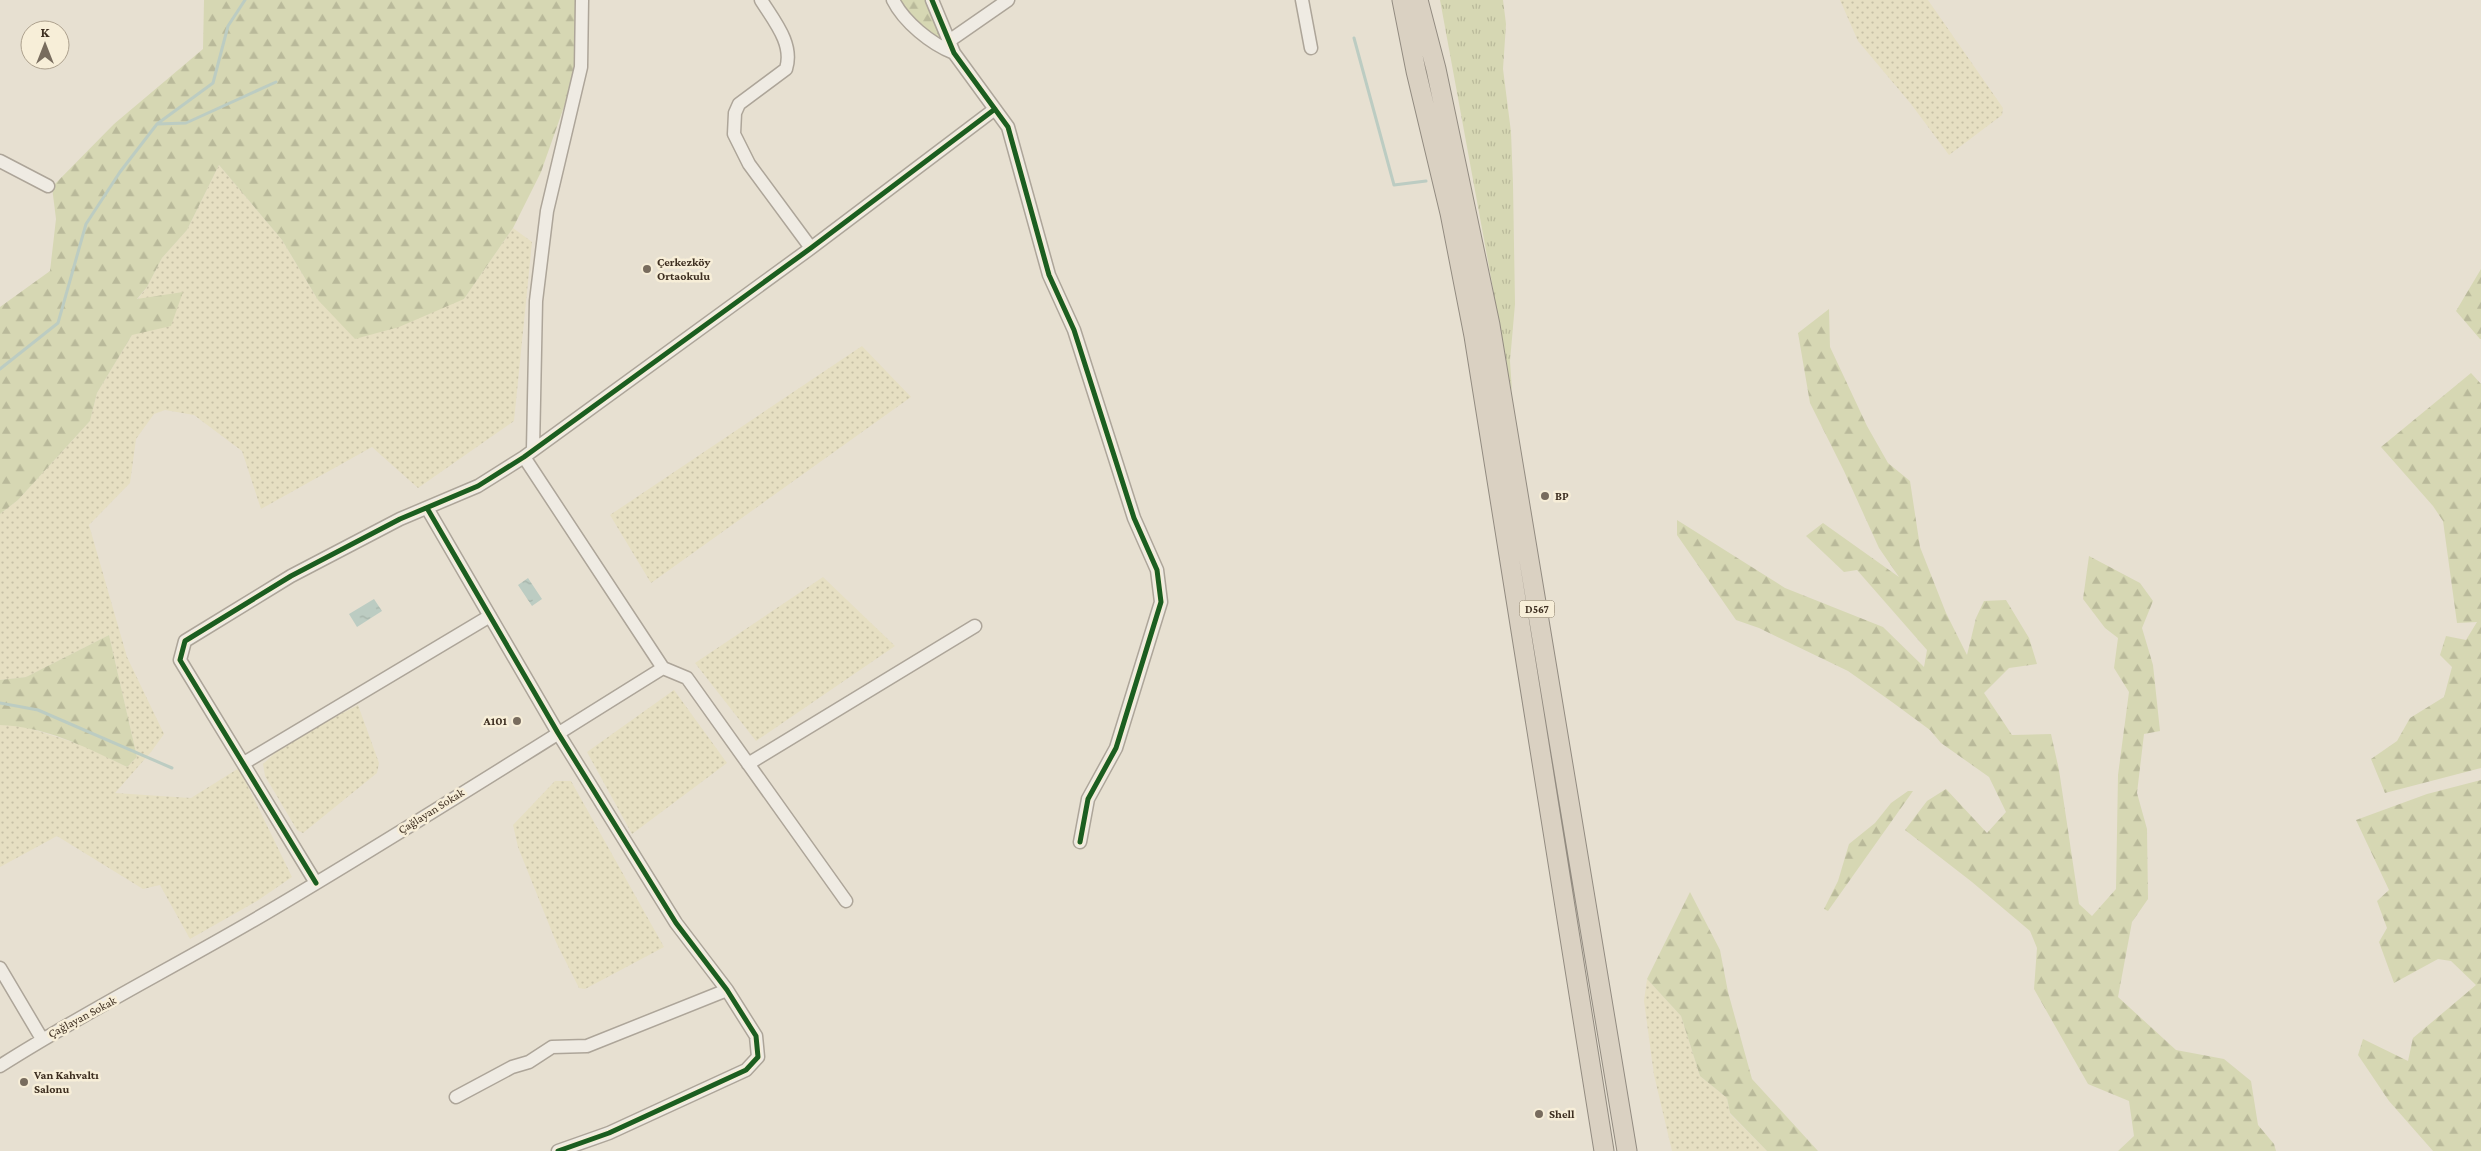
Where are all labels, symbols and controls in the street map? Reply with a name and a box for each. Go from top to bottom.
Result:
north arrow [20,20,70,70]
text: K [41,24,51,40]
place label: Çerkezköy Ortaokulu [657,255,710,283]
marker: Çerkezköy Ortaokulu [641,263,653,275]
place label: BP [1555,489,1569,503]
marker: BP [1539,490,1551,502]
road number: D567 [1520,600,1554,618]
place label: A101 [483,714,508,728]
marker: A101 [511,715,523,727]
street label: Çağlayan Sokak [395,785,467,837]
street label: Çağlayan Sokak [45,993,119,1041]
place label: Van Kahvaltı Salonu [33,1068,99,1096]
marker: Van Kahvaltı Salonu [18,1076,30,1088]
place label: Shell [1549,1107,1575,1121]
marker: Shell [1533,1108,1545,1120]

